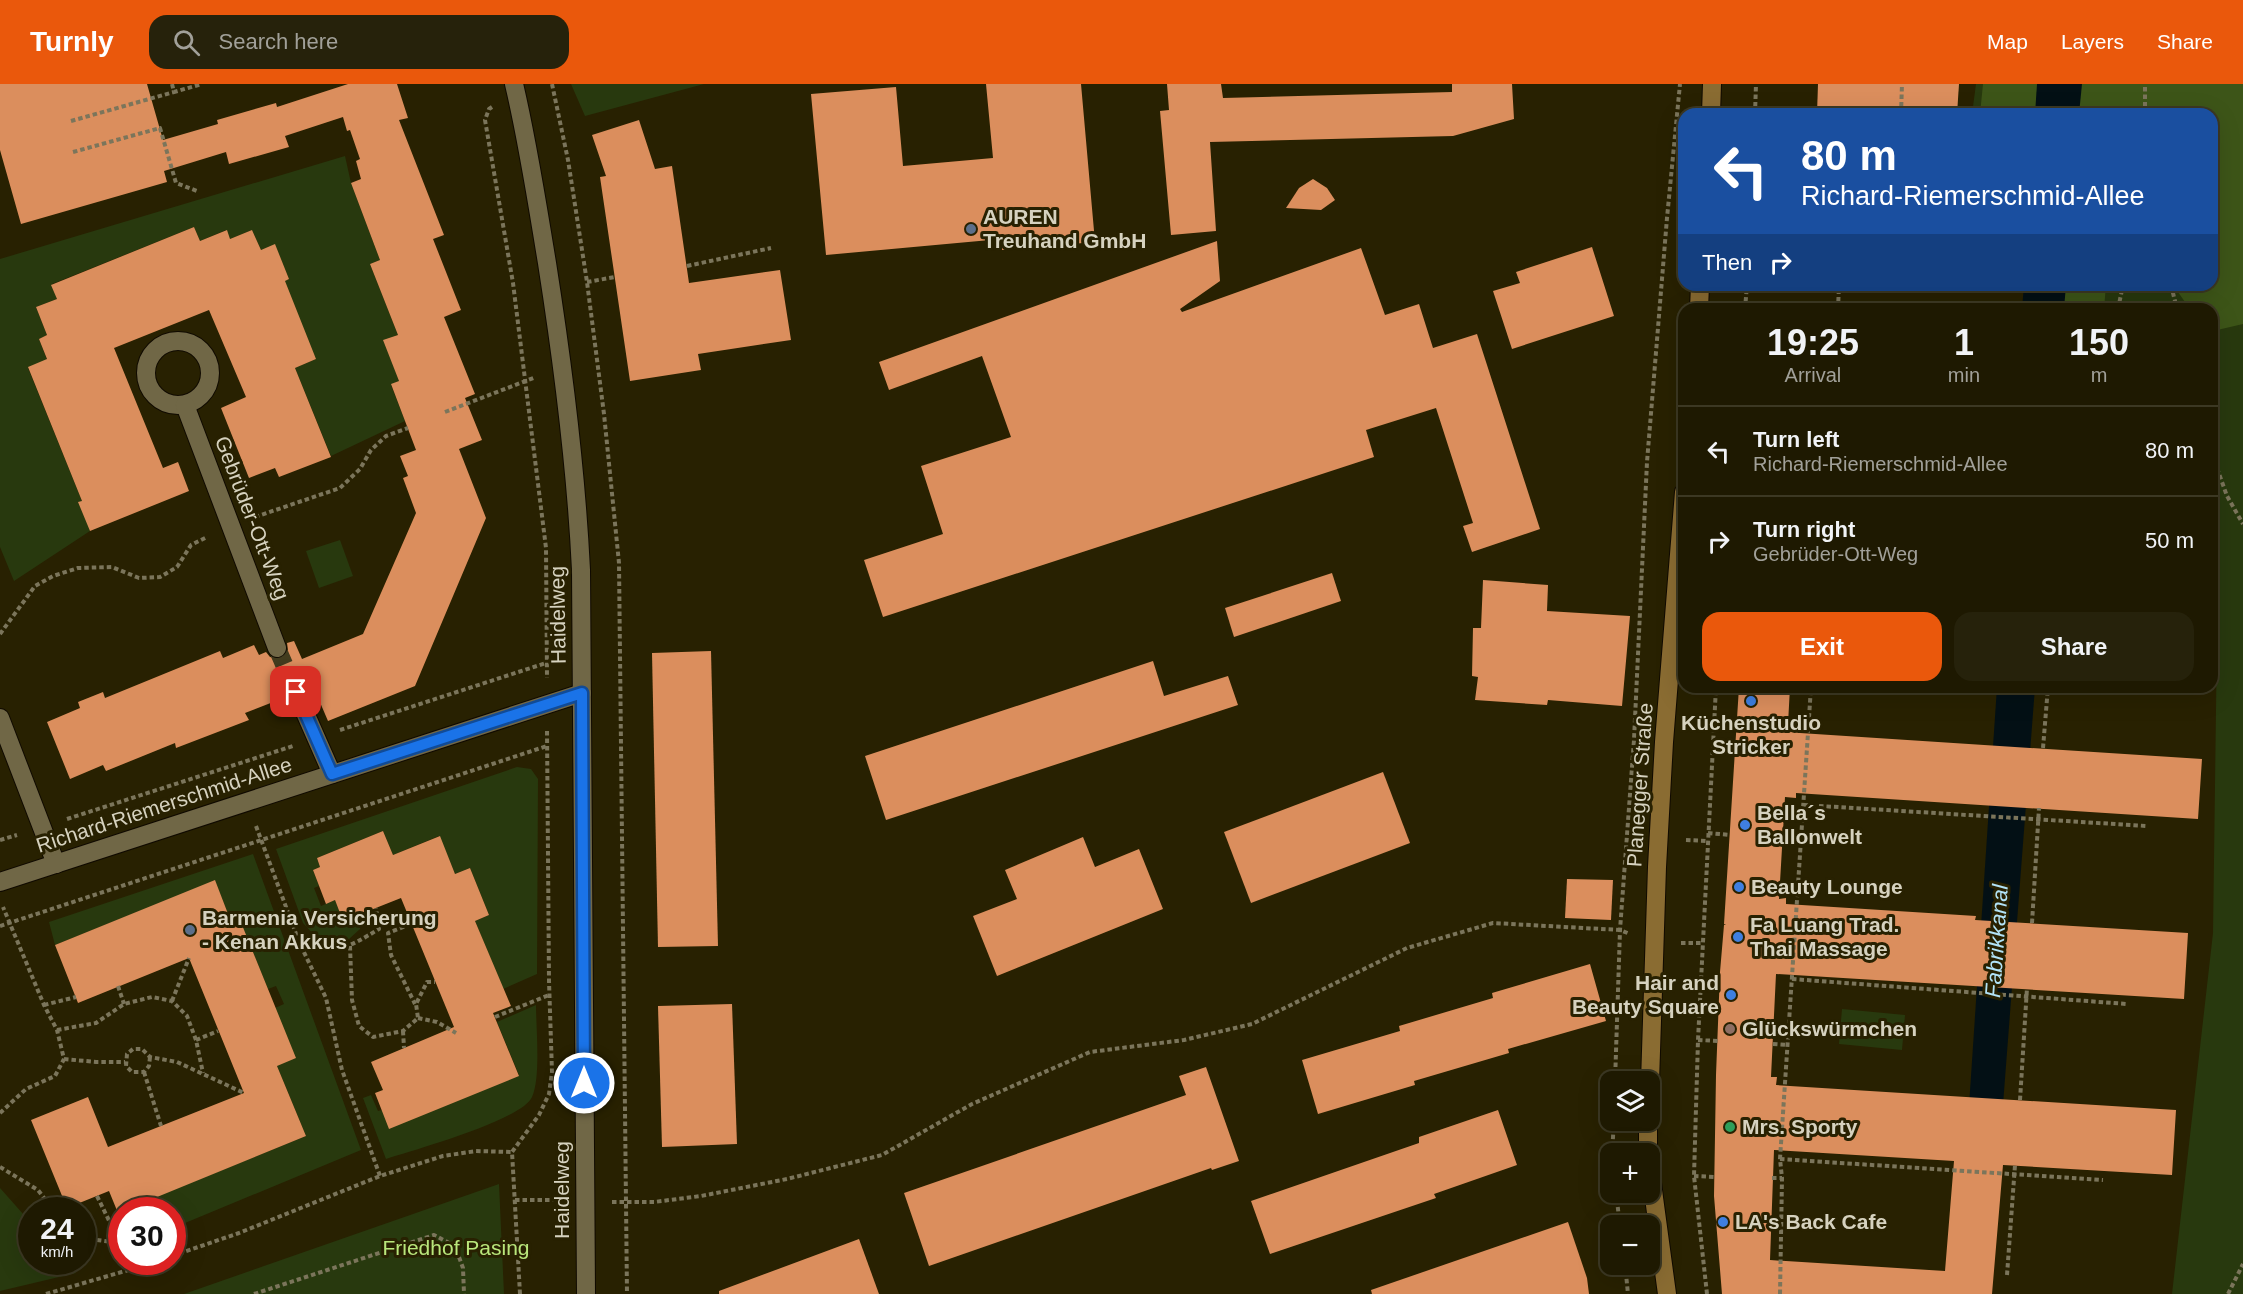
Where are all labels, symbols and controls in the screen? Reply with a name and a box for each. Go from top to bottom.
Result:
search box [149,15,569,69]
text: Turnly [30,26,113,57]
icon: search [170,26,203,59]
text: Search here [218,29,338,54]
text: Map [1987,30,2028,53]
text: Layers [2061,30,2124,53]
text: Share [2157,30,2213,53]
icon: left [1702,132,1780,210]
text: 80 m [1801,132,1897,179]
text: Richard-Riemerschmid-Allee [1801,181,2145,211]
place label: AUREN Treuhand GmbH [983,205,1146,252]
marker: AUREN Treuhand GmbH [964,222,978,236]
icon: right [1764,246,1797,279]
text: Then [1702,250,1752,275]
text: 19:25 [1767,322,1859,363]
text: 1 [1954,322,1974,363]
text: 150 [2069,322,2129,363]
text: Arrival [1785,364,1841,386]
text: min [1948,364,1980,386]
text: m [2091,364,2107,386]
text: Turn left [1753,427,1839,452]
street label: Gebrüder-Ott-Weg [211,433,294,603]
icon: left [1702,435,1735,468]
text: 80 m [2145,438,2194,463]
text: Richard-Riemerschmid-Allee [1753,453,2008,475]
text: Turn right [1753,517,1855,542]
icon: right [1702,525,1735,558]
text: 50 m [2145,528,2194,553]
text: Gebrüder-Ott-Weg [1753,543,1918,565]
street label: Haidelweg [545,566,570,664]
button: Exit [1702,612,1942,681]
button: Share [1954,612,2194,681]
pin [270,666,321,717]
icon: arrive [279,675,312,708]
marker: Küchenstudio Stricker [1744,694,1758,708]
street label: Planegger Straße [1622,702,1657,868]
place label: Küchenstudio Stricker [1681,711,1821,758]
street label: Richard-Riemerschmid-Allee [33,752,294,857]
place label: Bella´s Ballonwelt [1757,801,1862,848]
marker: Bella´s Ballonwelt [1738,818,1752,832]
place label: Beauty Lounge [1751,875,1903,898]
marker: Beauty Lounge [1732,880,1746,894]
water label: Fabrikkanal [1980,882,2013,999]
place label: Barmenia Versicherung - Kenan Akkus [202,906,437,953]
place label: Fa Luang Trad. Thai Massage [1750,913,1899,960]
marker: Barmenia Versicherung - Kenan Akkus [183,923,197,937]
marker: Fa Luang Trad. Thai Massage [1731,930,1745,944]
place label: Hair and Beauty Square [1572,971,1719,1018]
marker: Hair and Beauty Square [1724,988,1738,1002]
place label: Glückswürmchen [1742,1017,1917,1040]
marker: Glückswürmchen [1723,1022,1737,1036]
position arrow [552,1051,616,1115]
map controls [1600,1071,1660,1275]
button: layers [1600,1071,1660,1131]
place label: Mrs. Sporty [1742,1115,1858,1138]
marker: Mrs. Sporty [1723,1120,1737,1134]
street label: Haidelweg [550,1141,573,1239]
button: + [1600,1143,1660,1203]
speed limit sign: 30 [108,1197,186,1275]
place label: LA's Back Cafe [1735,1210,1887,1233]
text: 24 [40,1212,74,1245]
button: − [1600,1215,1660,1275]
marker: LA's Back Cafe [1716,1215,1730,1229]
park label: Friedhof Pasing [382,1236,530,1259]
text: km/h [41,1243,73,1260]

